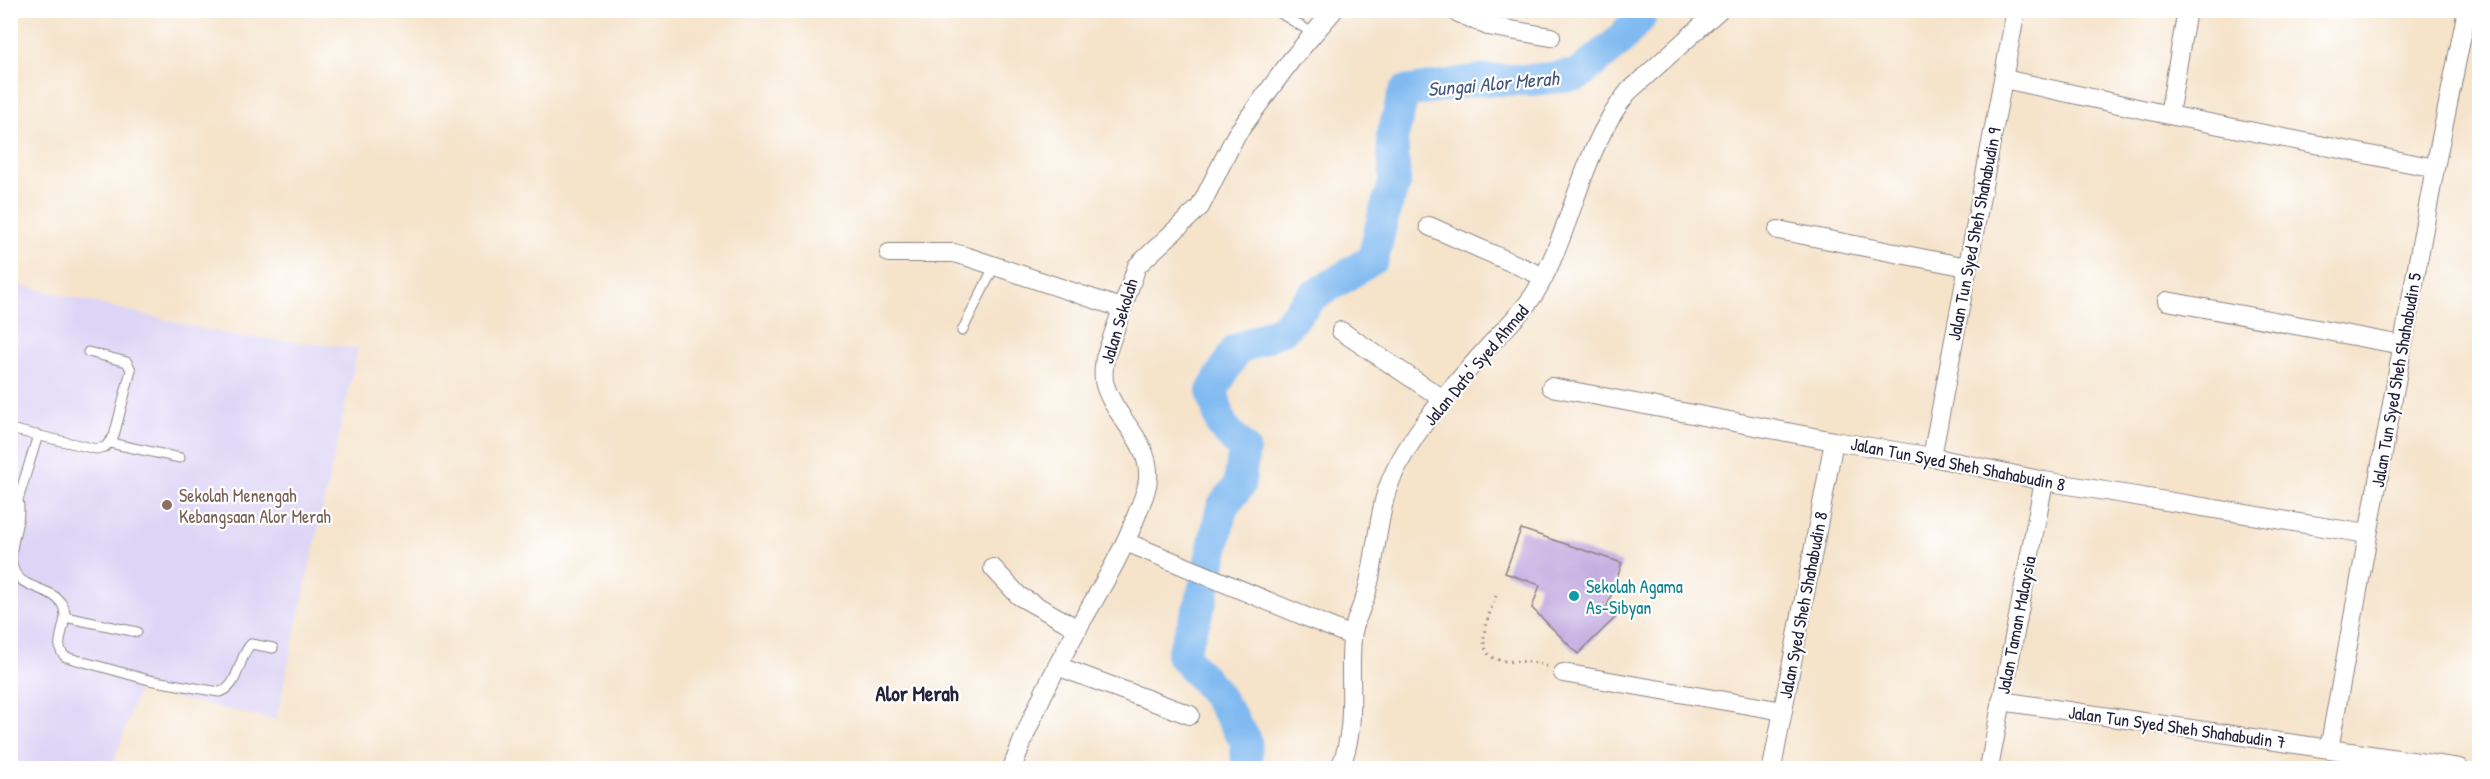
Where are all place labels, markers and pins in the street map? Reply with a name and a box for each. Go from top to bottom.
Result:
place label: Sekolah Menengah Kebangsaan Alor Merah [179,483,331,529]
marker: Sekolah Menengah Kebangsaan Alor Merah [160,498,174,512]
place label: Sekolah Agama As-Sibyan [1586,574,1683,620]
marker: Sekolah Agama As-Sibyan [1567,589,1581,603]

